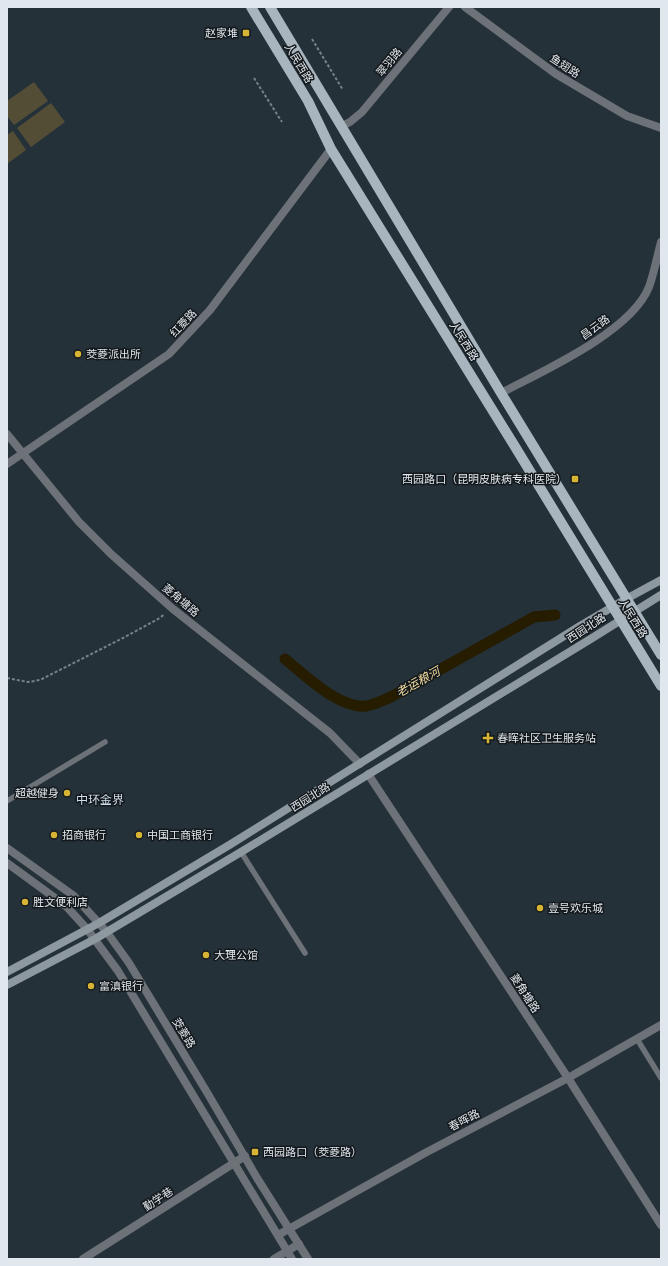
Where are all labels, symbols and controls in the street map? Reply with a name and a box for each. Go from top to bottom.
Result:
place label: 赵家堆 [205,27,238,40]
marker: 赵家堆 [241,28,251,38]
street label: 人民西路 [282,41,315,85]
street label: 翠羽路 [374,46,405,79]
street label: 鱼翅路 [547,52,582,81]
street label: 红菱路 [167,307,199,340]
street label: 昌云路 [578,312,612,342]
street label: 人民西路 [446,319,481,363]
place label: 茭菱派出所 [86,348,141,361]
marker: 茭菱派出所 [73,349,83,359]
place label: 西园路口（昆明皮肤病专科医院） [402,473,567,486]
marker: 西园路口（昆明皮肤病专科医院） [570,474,580,484]
street label: 菱角塘路 [160,581,202,620]
street label: 人民西路 [615,596,650,640]
street label: 西园北路 [564,611,608,646]
water label: 老运粮河 [394,663,444,700]
marker: 春晖社区卫生服务站 [482,732,494,744]
place label: 春晖社区卫生服务站 [497,732,596,745]
street label: 西园北路 [288,780,332,815]
place label: 超越健身 [15,787,59,800]
marker: 超越健身 [62,788,72,798]
district label: 中环金界 [76,793,124,807]
place label: 招商银行 [62,829,106,842]
place label: 中国工商银行 [147,829,213,842]
marker: 招商银行 [49,830,59,840]
marker: 中国工商银行 [134,830,144,840]
place label: 胜文便利店 [33,896,88,909]
marker: 胜文便利店 [20,897,30,907]
place label: 壹号欢乐城 [548,902,603,915]
marker: 壹号欢乐城 [535,903,545,913]
place label: 大理公馆 [214,949,258,962]
marker: 大理公馆 [201,950,211,960]
street label: 菱角塘路 [507,971,542,1015]
place label: 富滇银行 [99,980,143,993]
marker: 富滇银行 [86,981,96,991]
street label: 茭菱路 [170,1016,198,1051]
street label: 春晖路 [447,1107,482,1134]
place label: 西园路口（茭菱路） [263,1146,362,1159]
marker: 西园路口（茭菱路） [250,1147,260,1157]
street label: 勤学巷 [141,1185,176,1214]

